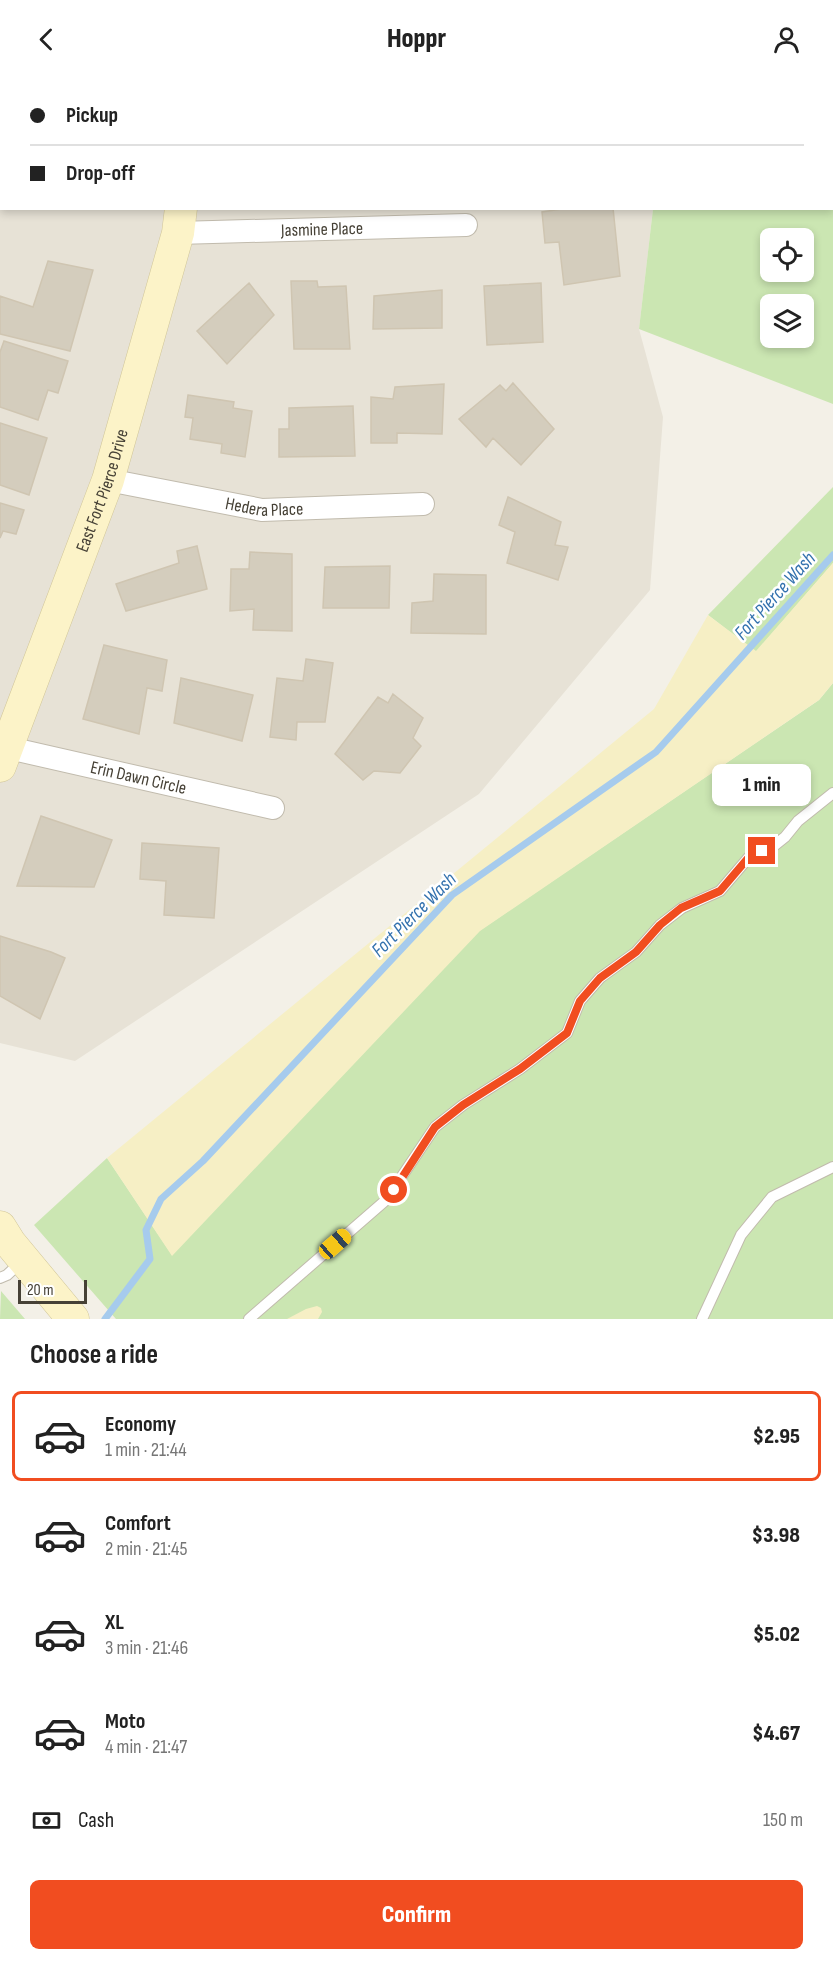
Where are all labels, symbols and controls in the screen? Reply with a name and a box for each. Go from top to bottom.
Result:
icon: back [30,23,63,56]
text: Hoppr [387,23,446,55]
icon: person [770,23,803,56]
text: Pickup [66,102,118,129]
text: Drop-off [66,160,135,187]
street label: Jasmine Place [280,217,363,241]
map controls [760,228,814,348]
button: locate [760,228,814,282]
button: layers [760,294,814,348]
street label: East Fort Pierce Drive [71,427,132,555]
street label: Hedera Place [224,493,304,521]
water label: Fort Pierce Wash [729,547,821,645]
street label: Erin Dawn Circle [89,756,188,798]
callout: 1 min [712,764,812,806]
text: 1 min [742,773,781,797]
route end [748,837,775,864]
water label: Fort Pierce Wash [367,868,461,962]
route start [380,1176,407,1203]
car [316,1225,354,1263]
scale bar [18,1277,87,1304]
text: 20 m [27,1281,54,1300]
text: Choose a ride [30,1339,158,1371]
icon: car [33,1409,87,1463]
text: Economy [105,1411,176,1438]
text: $2.95 [753,1423,800,1450]
text: 1 min · 21:44 [105,1438,187,1462]
icon: car [33,1508,87,1562]
text: Comfort [105,1510,171,1537]
text: $3.98 [752,1522,800,1549]
text: 2 min · 21:45 [105,1537,187,1561]
icon: car [33,1607,87,1661]
text: XL [105,1609,124,1636]
text: $5.02 [753,1621,800,1648]
text: 3 min · 21:46 [105,1636,188,1660]
icon: car [33,1706,87,1760]
text: Moto [105,1708,145,1735]
text: $4.67 [752,1720,800,1747]
text: 4 min · 21:47 [105,1735,187,1759]
icon: cash [30,1804,63,1837]
text: Cash [78,1807,114,1834]
text: 150 m [763,1808,803,1832]
button: Confirm [30,1880,803,1949]

